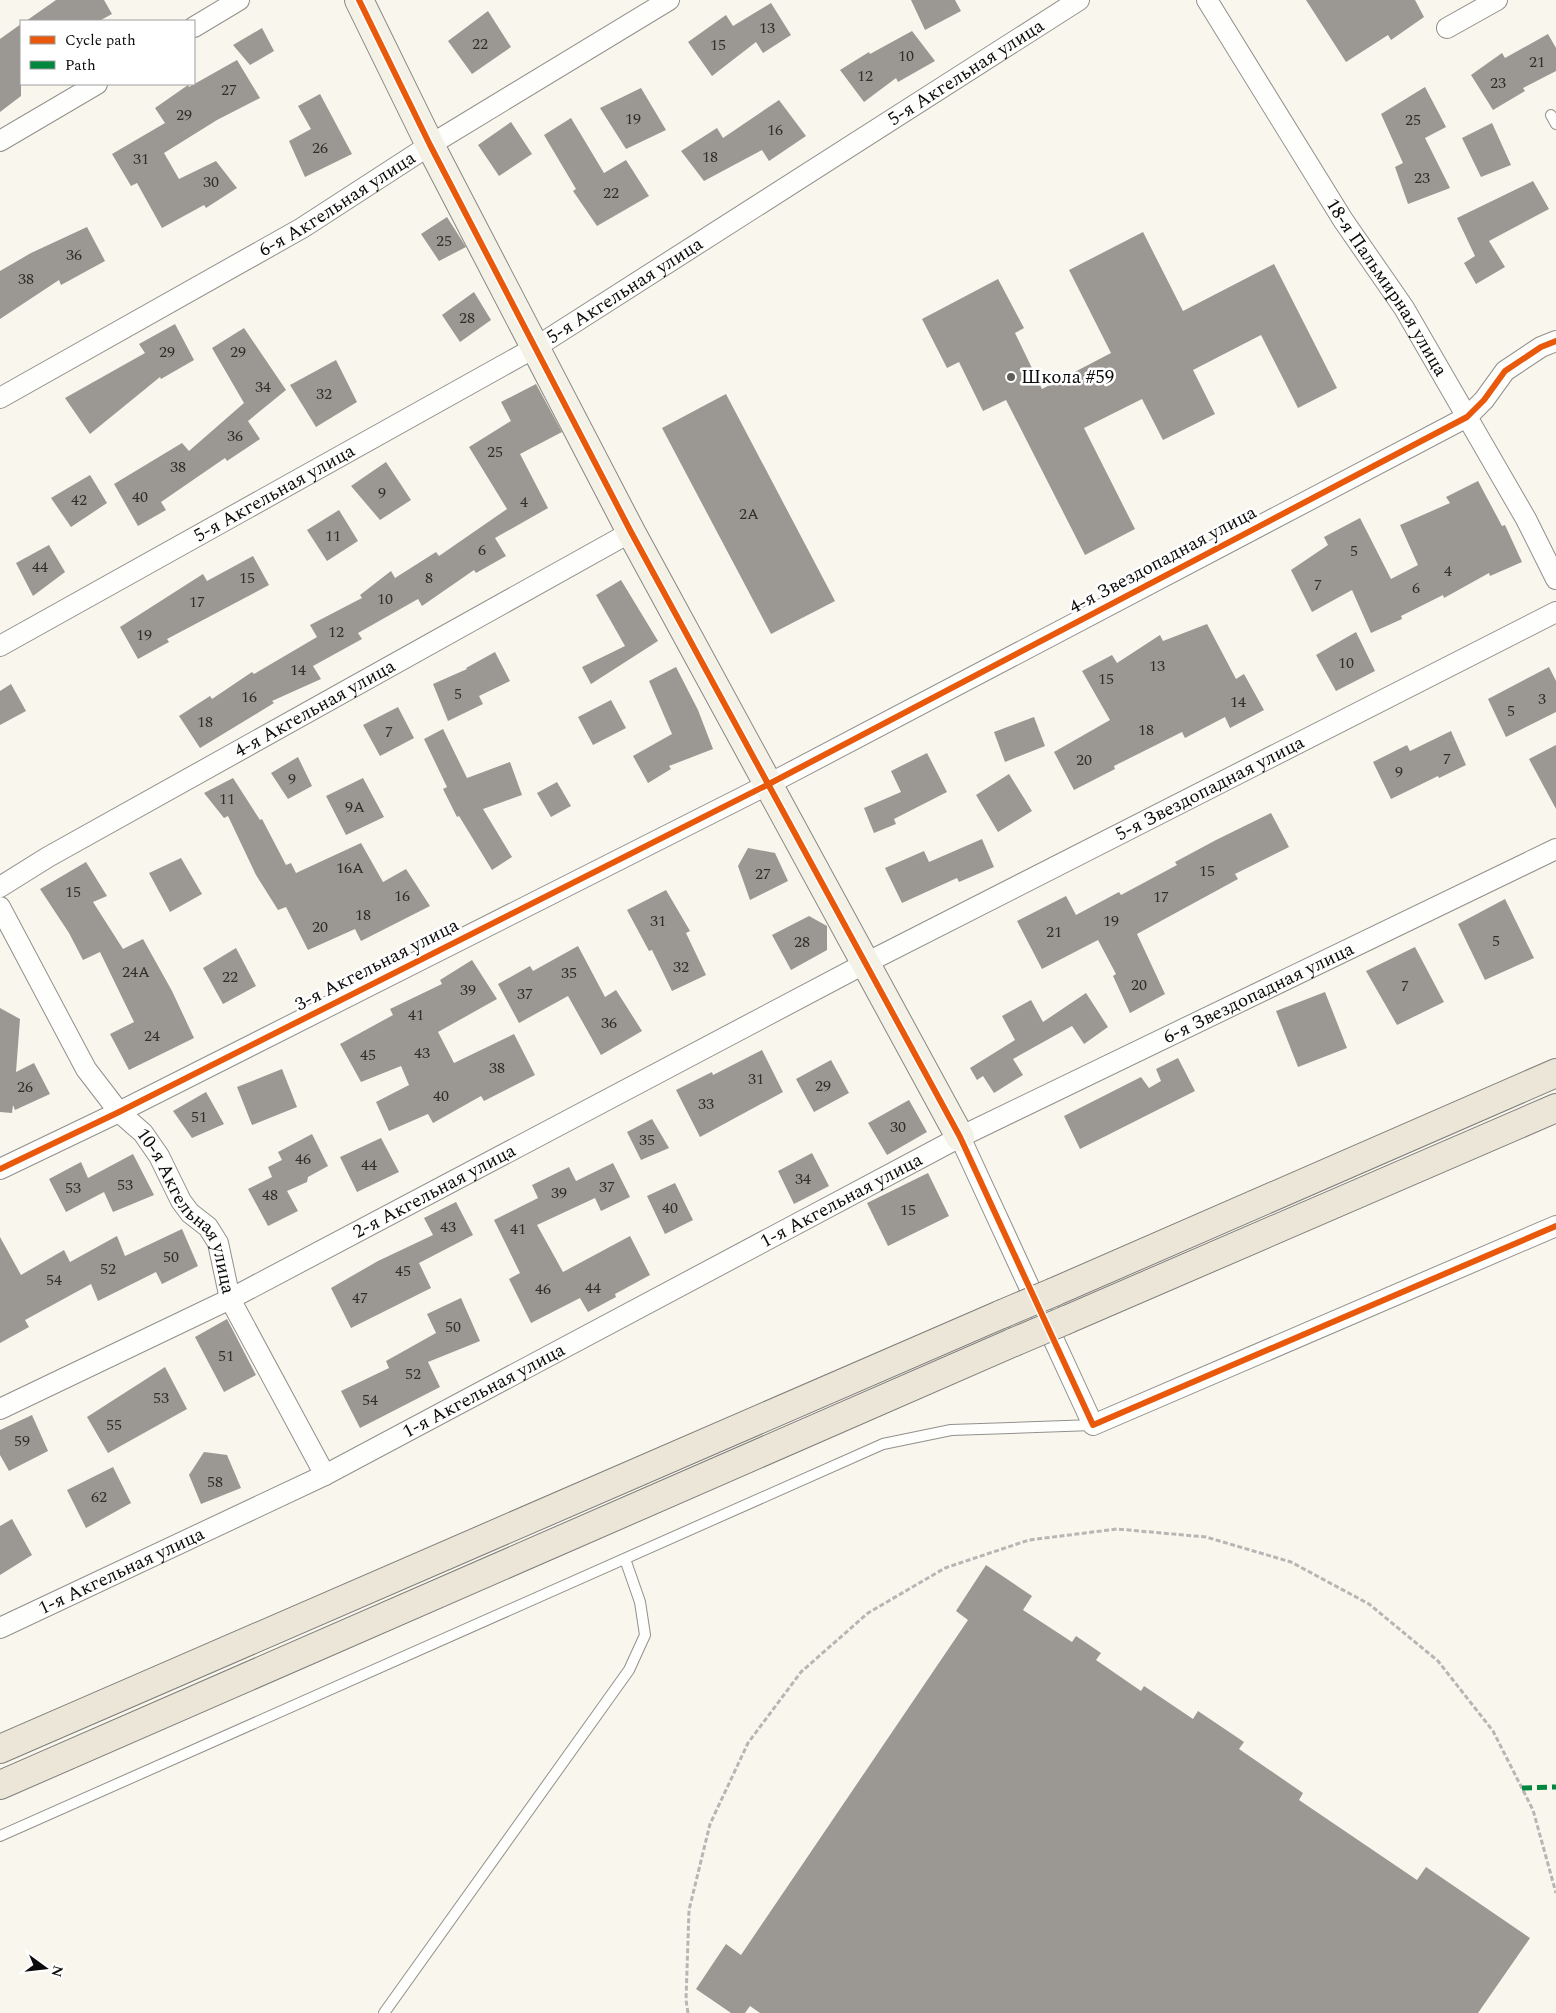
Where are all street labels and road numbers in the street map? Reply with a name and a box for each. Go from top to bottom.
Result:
street label: 5-я Акгельная улица [882,11,1051,133]
street label: 6-я Акгельная улица [253,143,422,264]
street label: 18-я Пальмирная улица [1318,193,1455,382]
street label: 5-я Акгельная улица [541,229,709,351]
street label: 5-я Акгельная улица [188,436,361,550]
street label: 4-я Звездопадная улица [1064,498,1263,622]
street label: 4-я Акгельная улица [229,651,401,765]
street label: 5-я Звездопадная улица [1110,727,1310,848]
street label: 3-я Акгельная улица [290,911,465,1019]
street label: 6-я Звездопадная улица [1158,934,1359,1051]
street label: 10-я Акгельная улица [129,1122,243,1297]
street label: 2-я Акгельная улица [348,1136,522,1246]
street label: 1-я Акгельная улица [755,1145,928,1255]
street label: 1-я Акгельная улица [397,1335,571,1446]
street label: 1-я Акгельная улица [33,1519,210,1623]

